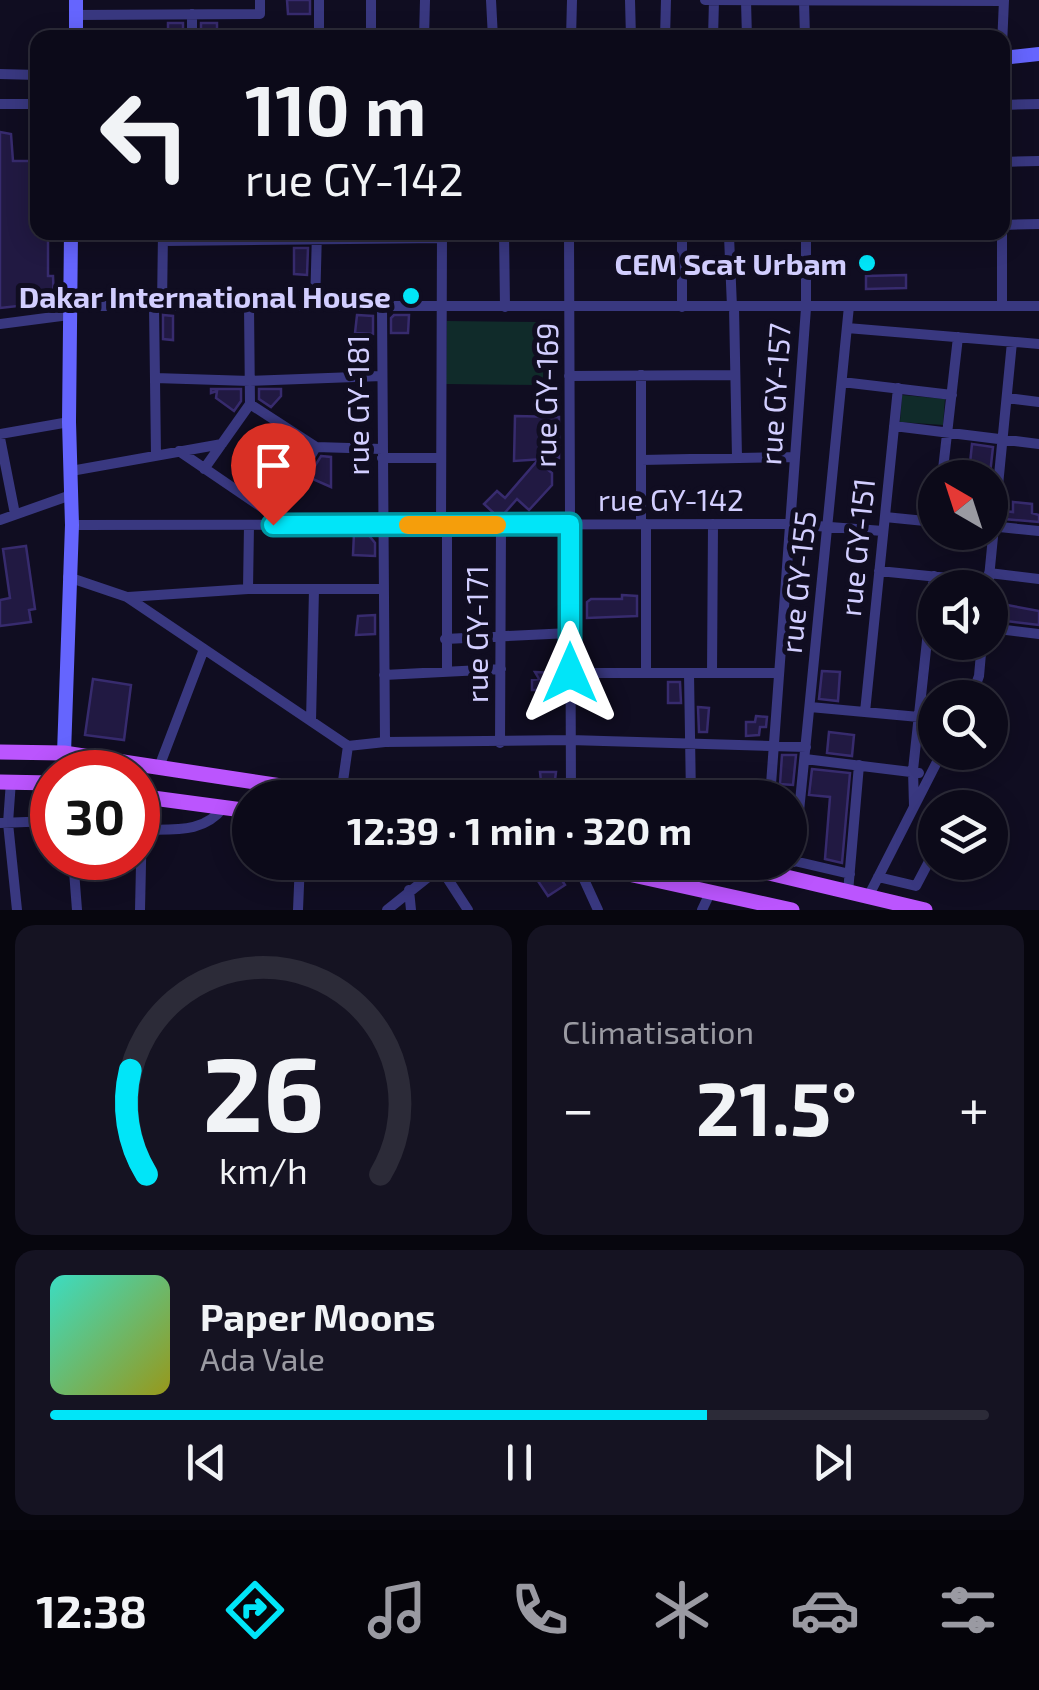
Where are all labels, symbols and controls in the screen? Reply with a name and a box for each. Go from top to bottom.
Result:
text: 110 m [245,66,426,150]
icon: left [80,70,210,200]
text: rue GY-142 [245,151,464,205]
place label: CEM Scat Urbam [615,245,847,281]
marker: CEM Scat Urbam [856,252,878,274]
place label: Dakar International House [19,278,391,314]
marker: Dakar International House [400,285,422,307]
street label: rue GY-169 [526,322,564,468]
street label: rue GY-157 [751,322,797,466]
street label: rue GY-181 [339,335,375,475]
pin [231,423,316,526]
icon: arrive [246,438,301,493]
north arrow [918,460,1008,550]
map controls [918,460,1008,880]
street label: rue GY-151 [831,476,881,618]
street label: rue GY-142 [598,481,744,517]
street label: rue GY-155 [772,509,822,655]
street label: rue GY-171 [458,565,494,703]
button: sound [918,570,1008,660]
position arrow [518,621,622,725]
button: search [918,680,1008,770]
speed limit sign: 30 [30,750,160,880]
button: layers [918,790,1008,880]
text: 12:39 · 1 min · 320 m [347,807,692,853]
text: Climatisation [562,1012,754,1050]
text: 26 [203,1028,324,1153]
text: 21.5° [696,1061,857,1151]
text: − [562,1074,594,1140]
text: + [959,1074,989,1140]
text: km/h [219,1148,308,1191]
text: Paper Moons [200,1293,436,1339]
text: Ada Vale [200,1339,325,1377]
icon: previous [179,1435,234,1490]
icon: pause [492,1435,547,1490]
icon: next [805,1435,860,1490]
icon: directions [220,1575,290,1645]
icon: music [362,1575,432,1645]
icon: phone [505,1575,575,1645]
icon: climate [647,1575,717,1645]
icon: car [790,1575,860,1645]
icon: filters [933,1575,1003,1645]
text: 12:38 [36,1583,147,1637]

